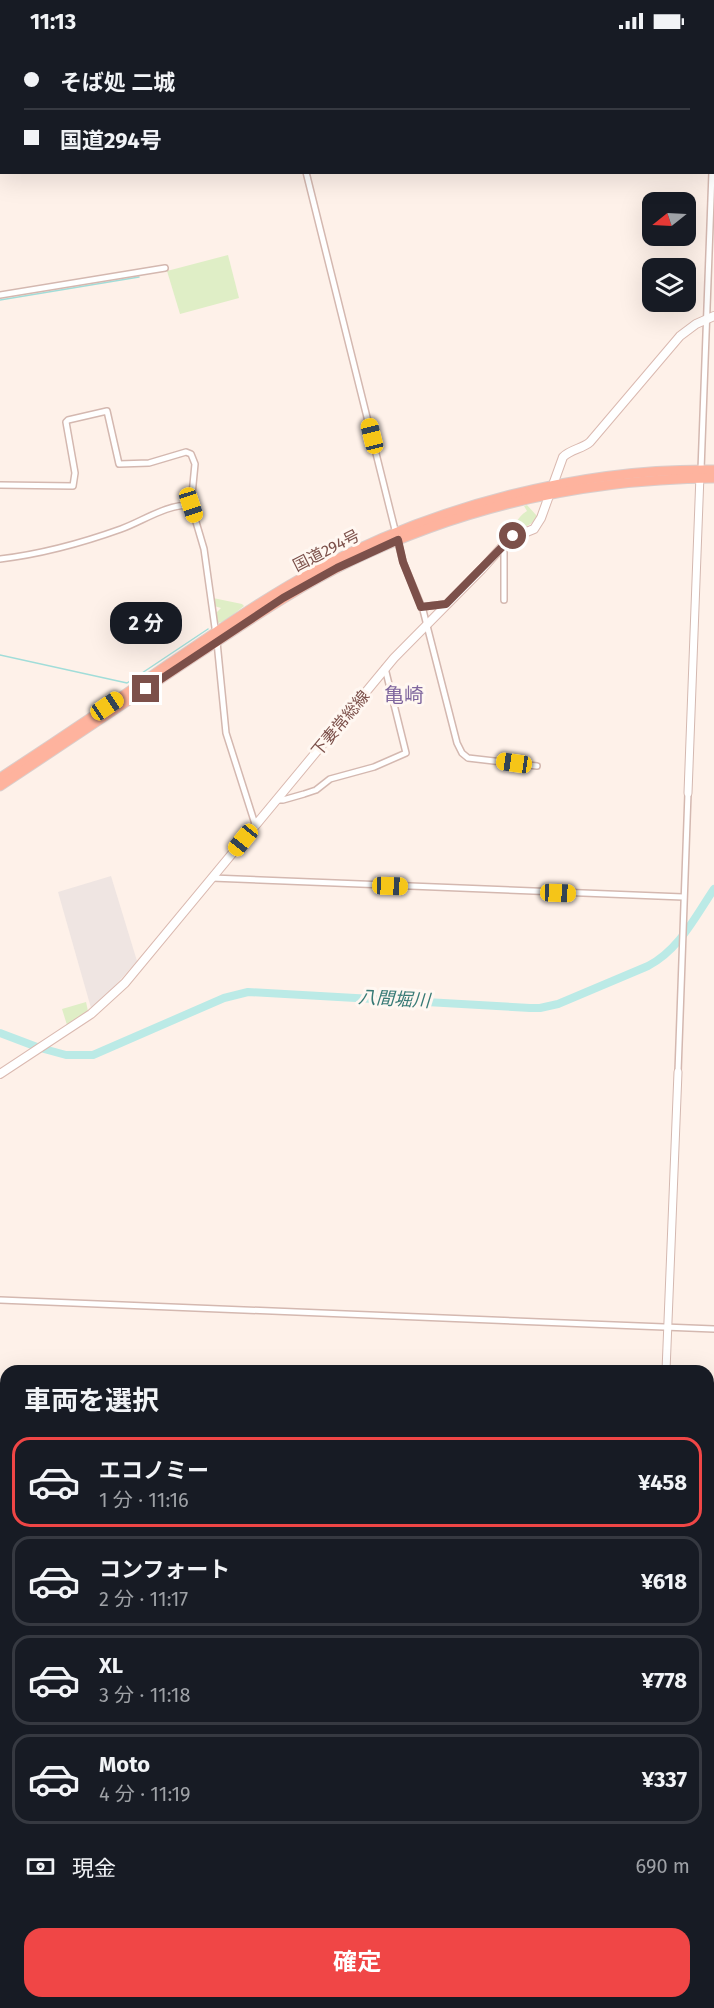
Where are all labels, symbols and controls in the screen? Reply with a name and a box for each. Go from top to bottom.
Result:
text: 11:13 [30,8,76,35]
text: そば処 二城 [60,69,175,96]
text: 国道294号 [60,127,162,154]
north arrow [642,192,696,246]
map controls [642,192,696,312]
button: layers [642,258,696,312]
car [359,416,385,456]
car [177,485,205,525]
route start [499,522,526,549]
street label: 国道294号 [290,526,363,575]
callout: 2 分 [110,602,182,644]
text: 2 分 [128,611,164,635]
route end [132,675,159,702]
district label: 亀崎 [384,683,424,707]
street label: 下妻常総線 [307,687,373,760]
car [87,688,127,724]
car [495,752,533,774]
car [225,820,261,860]
car [372,876,408,896]
car [540,883,576,903]
water label: 八間堀川 [357,986,433,1012]
text: 車両を選択 [24,1385,159,1417]
icon: car [27,1455,81,1509]
text: エコノミー [99,1457,209,1484]
text: ¥458 [638,1469,687,1496]
text: 1 分 · 11:16 [99,1488,189,1512]
icon: car [27,1554,81,1608]
text: コンフォート [99,1556,230,1583]
text: ¥618 [641,1568,687,1595]
text: 2 分 · 11:17 [99,1587,188,1611]
text: XL [99,1652,123,1679]
icon: car [27,1653,81,1707]
text: ¥778 [642,1667,687,1694]
text: 3 分 · 11:18 [99,1683,190,1707]
text: Moto [99,1751,150,1778]
icon: car [27,1752,81,1806]
text: ¥337 [642,1766,687,1793]
text: 4 分 · 11:19 [99,1782,191,1806]
icon: cash [24,1850,57,1883]
text: 690 m [636,1854,690,1878]
text: 現金 [72,1855,116,1882]
button: 確定 [24,1928,690,1997]

